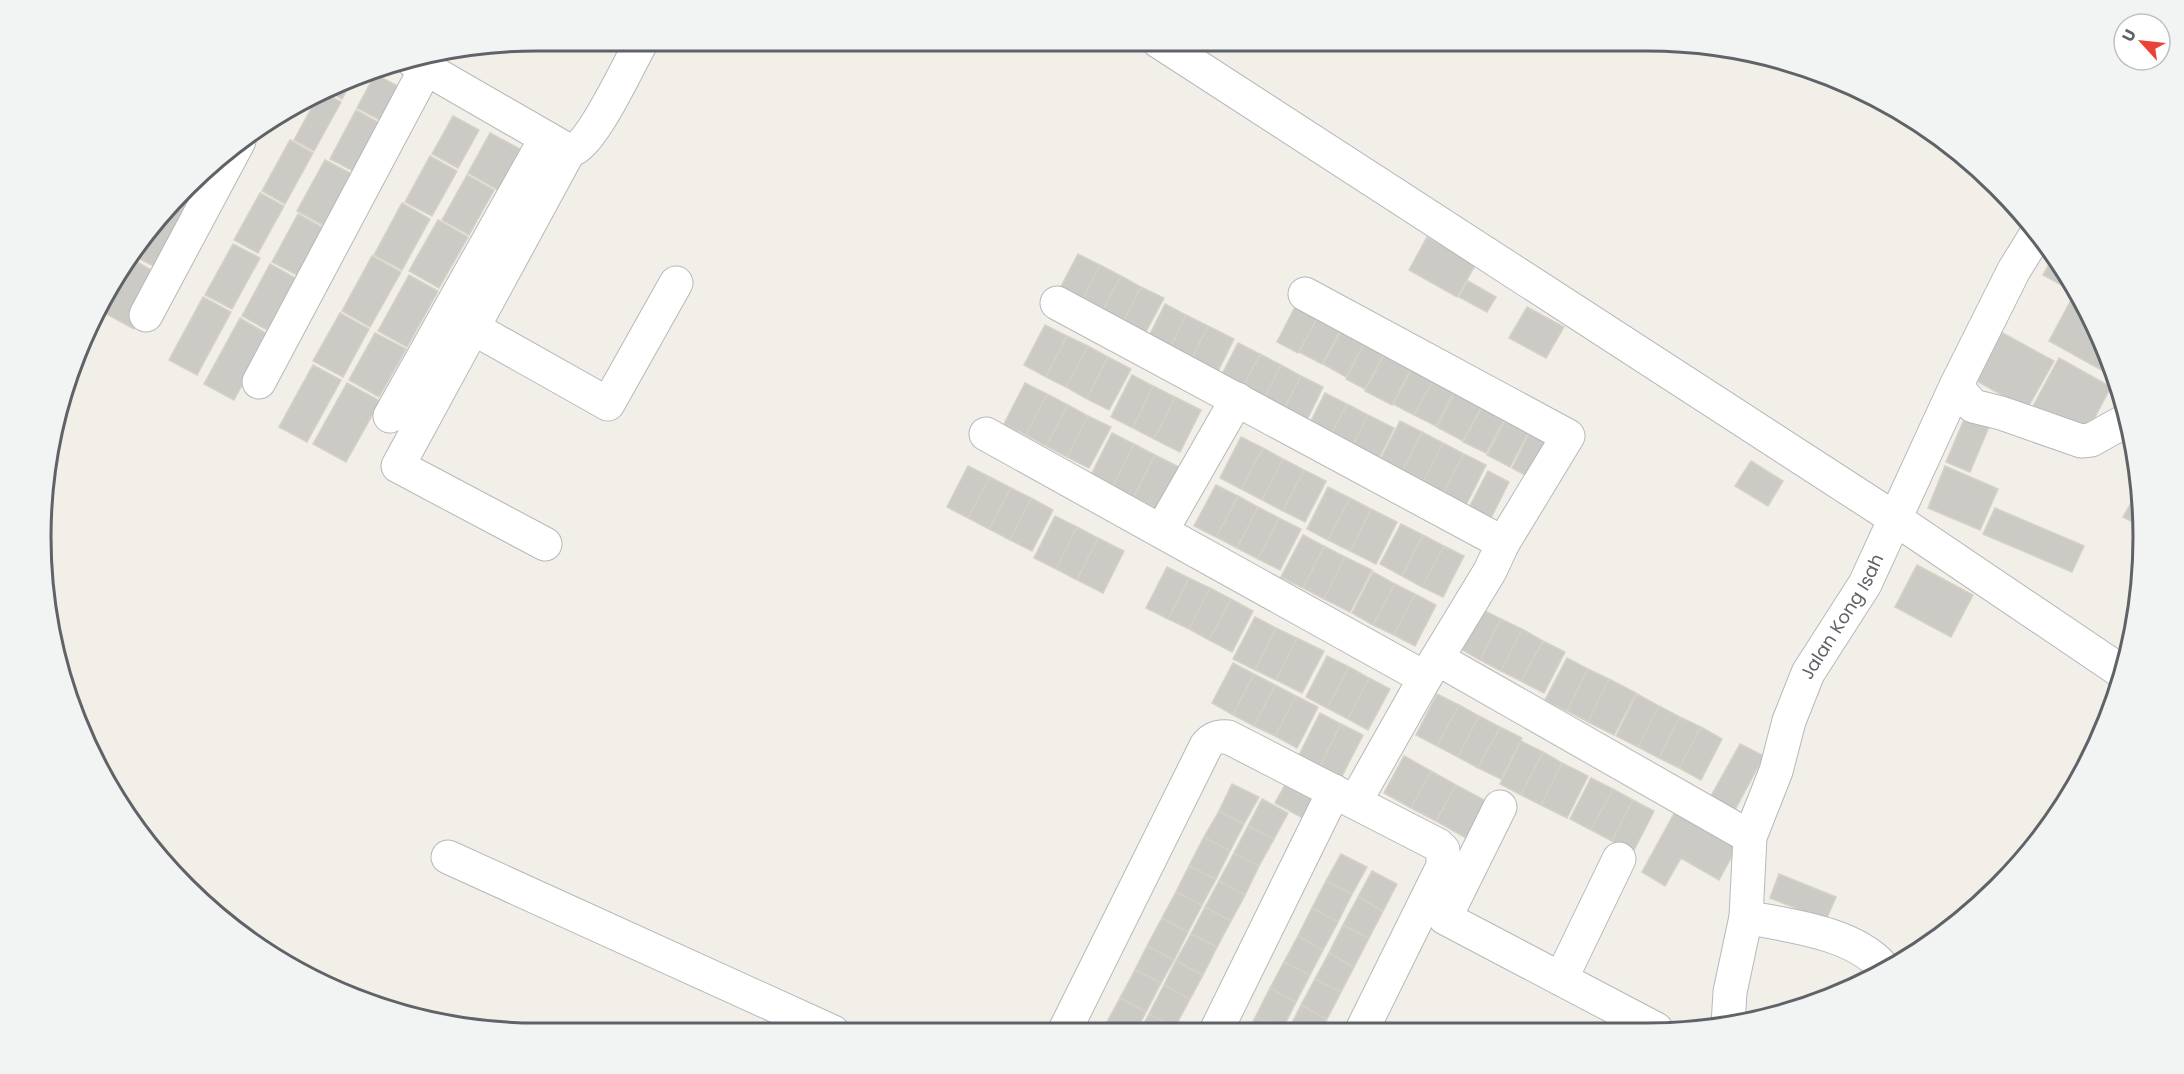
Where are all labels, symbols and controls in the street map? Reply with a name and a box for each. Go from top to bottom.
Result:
north arrow [2112,12,2172,72]
text: U [2116,25,2142,46]
street label: Jalan Kong Isah [1794,550,1889,683]

